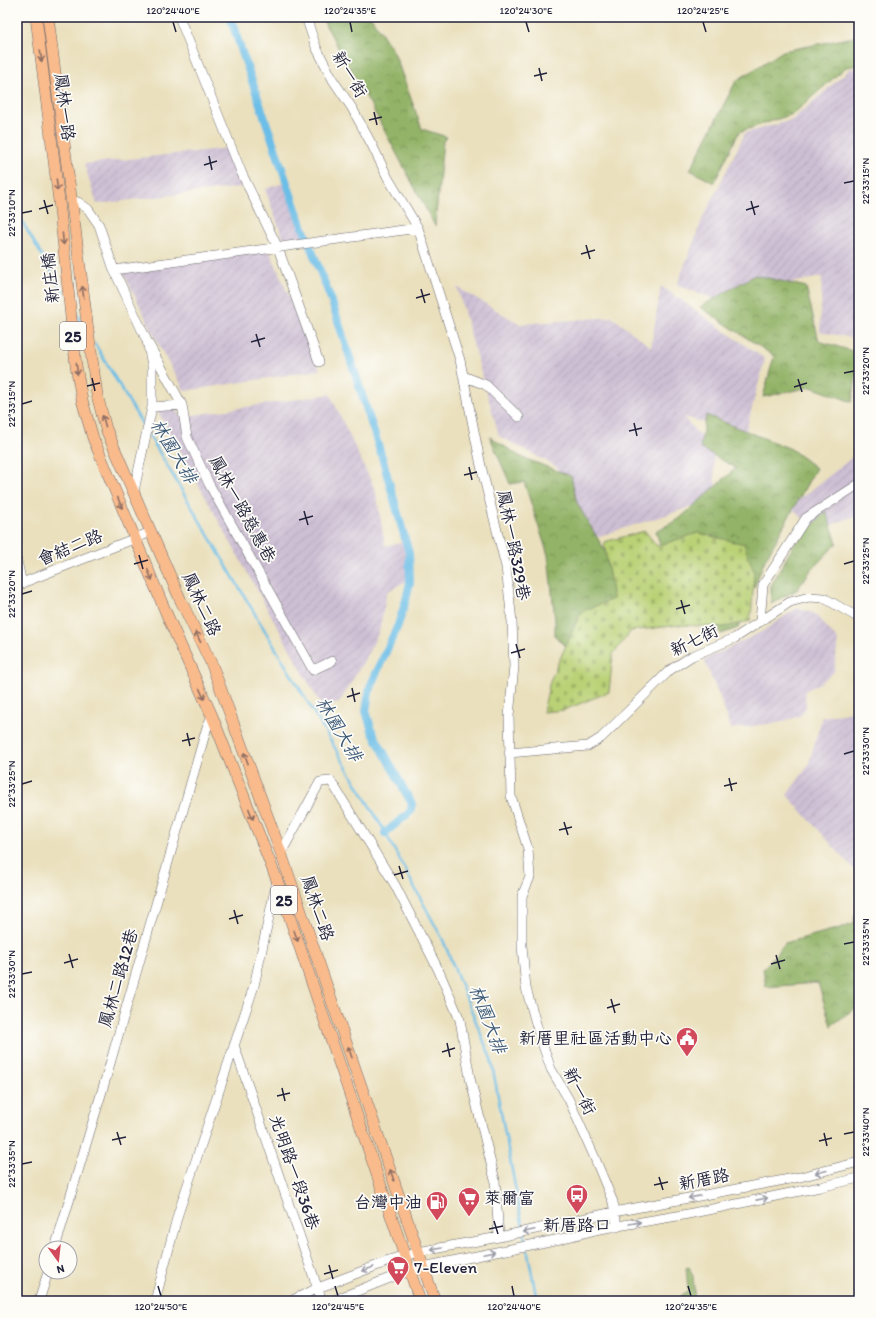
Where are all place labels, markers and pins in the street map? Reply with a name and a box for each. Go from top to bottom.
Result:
public building icon: 新厝里社區活動中心 [674,1025,700,1058]
place label: 新厝里社區活動中心 [519,1028,672,1048]
bus stop icon: 新厝路口 [564,1182,590,1215]
supermarket icon: 萊爾富 [456,1185,482,1218]
place label: 萊爾富 [484,1188,535,1208]
fuel station icon: 台灣中油 [424,1189,450,1222]
place label: 台灣中油 [354,1192,422,1212]
place label: 新厝路口 [543,1215,611,1235]
supermarket icon: 7-Eleven [385,1254,411,1287]
place label: 7-Eleven [414,1257,477,1277]

